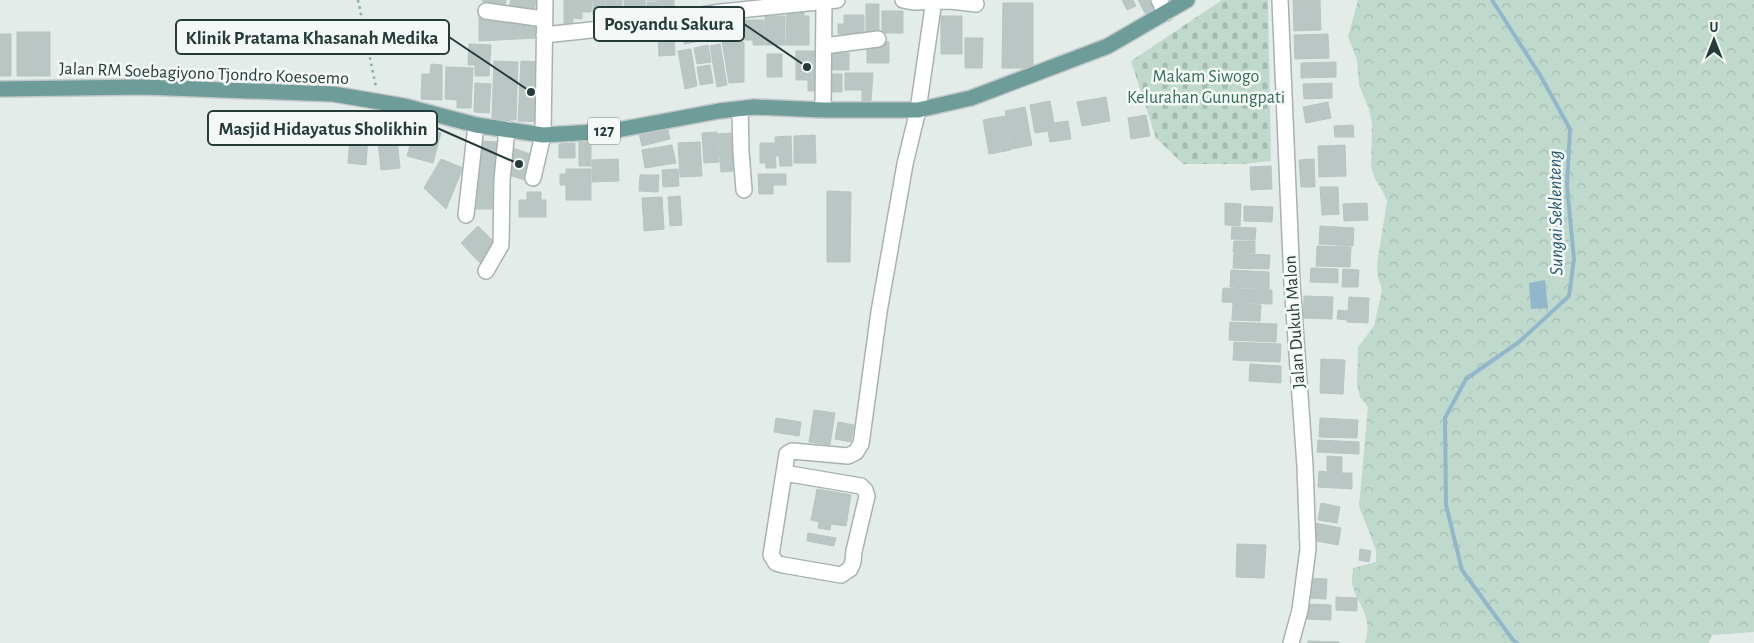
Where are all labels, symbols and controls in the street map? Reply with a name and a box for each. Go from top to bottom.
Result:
callout: Posyandu Sakura [594,7,744,41]
text: Posyandu Sakura [604,15,734,34]
north arrow [1689,15,1739,65]
callout: Klinik Pratama Khasanah Medika [176,20,449,54]
text: U [1710,21,1719,35]
text: Klinik Pratama Khasanah Medika [186,29,438,48]
street label: Jalan RM Soebagiyono Tjondro Koesoemo [59,60,349,88]
park label: Makam Siwogo Kelurahan Gunungpati [1127,68,1285,107]
callout: Masjid Hidayatus Sholikhin [208,111,437,145]
road number: 127 [588,118,620,144]
text: Masjid Hidayatus Sholikhin [218,120,428,139]
water label: Sungai Seklenteng [1545,150,1567,276]
street label: Jalan Dukuh Malon [1281,255,1309,389]

